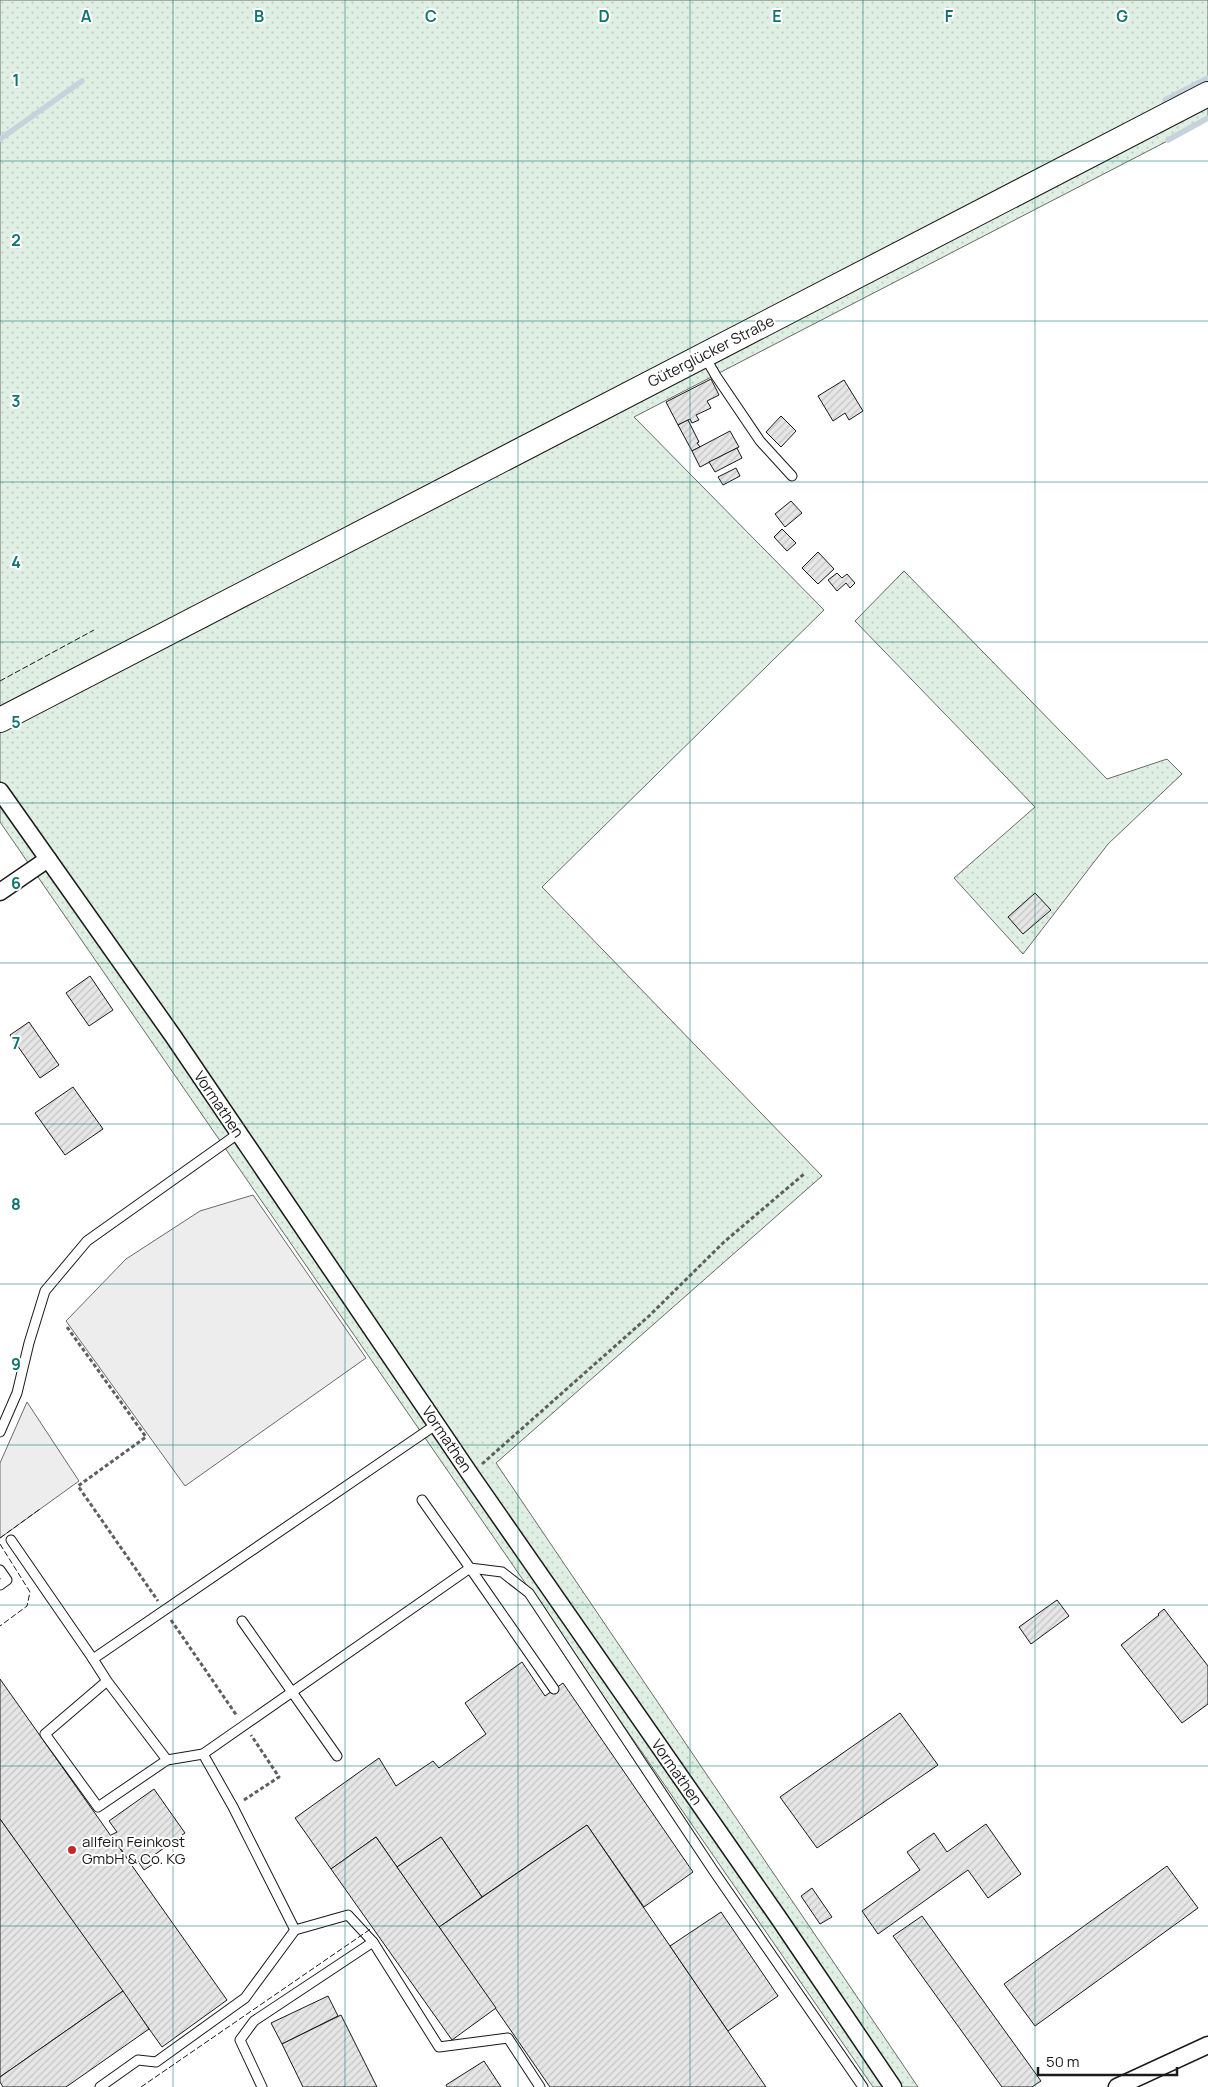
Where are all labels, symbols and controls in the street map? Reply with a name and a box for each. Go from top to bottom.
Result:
text: A [81,5,92,27]
text: B [254,5,264,27]
text: C [425,5,437,27]
text: D [598,5,610,27]
text: E [772,5,782,27]
text: F [945,5,954,27]
text: G [1116,5,1128,27]
text: 1 [12,69,20,91]
text: 2 [11,229,21,251]
street label: Güterglücker Straße [644,310,778,392]
text: 3 [11,390,21,412]
text: 4 [11,551,21,573]
text: 5 [11,711,21,733]
text: 6 [11,872,21,894]
text: 7 [12,1032,20,1054]
street label: Vormathen [189,1067,249,1141]
text: 8 [11,1193,21,1215]
text: 9 [11,1353,21,1375]
street label: Vormathen [417,1402,477,1476]
street label: Vormathen [647,1735,707,1809]
place label: allfein Feinkost GmbH & Co. KG [82,1831,186,1869]
marker: allfein Feinkost GmbH & Co. KG [66,1844,78,1856]
scale bar [1038,2044,1177,2076]
text: 50 m [1046,2051,1080,2072]

